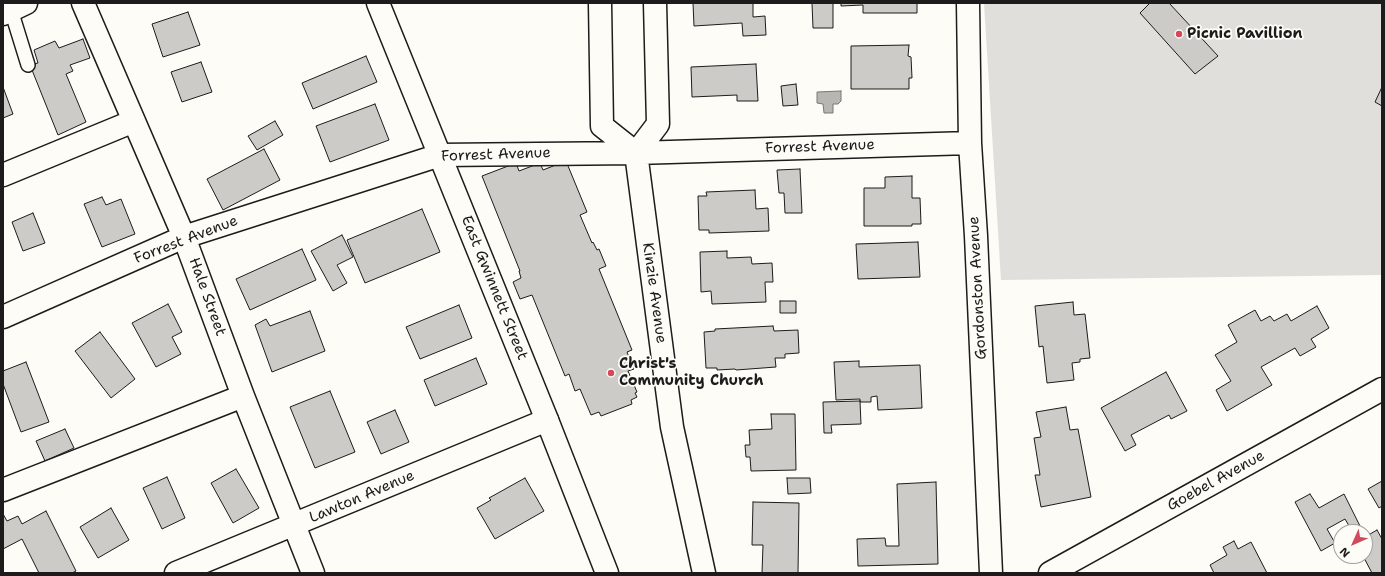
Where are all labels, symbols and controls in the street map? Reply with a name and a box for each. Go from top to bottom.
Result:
place label: Picnic Pavillion [1187,25,1302,43]
marker: Picnic Pavillion [1174,29,1184,39]
street label: Forrest Avenue [765,136,875,158]
street label: Forrest Avenue [441,144,551,166]
street label: Forrest Avenue [132,212,240,268]
street label: East Gwinnett Street [457,213,531,363]
street label: Gordonston Avenue [965,216,991,360]
street label: Kinzie Avenue [638,241,670,345]
street label: Hale Street [184,255,230,339]
place label: Christ's Community Church [619,355,763,390]
marker: Christ's Community Church [606,368,616,378]
street label: Goebel Avenue [1164,447,1268,515]
street label: Lawton Avenue [307,467,417,527]
north arrow [1333,524,1373,564]
text: N [1336,544,1353,561]

